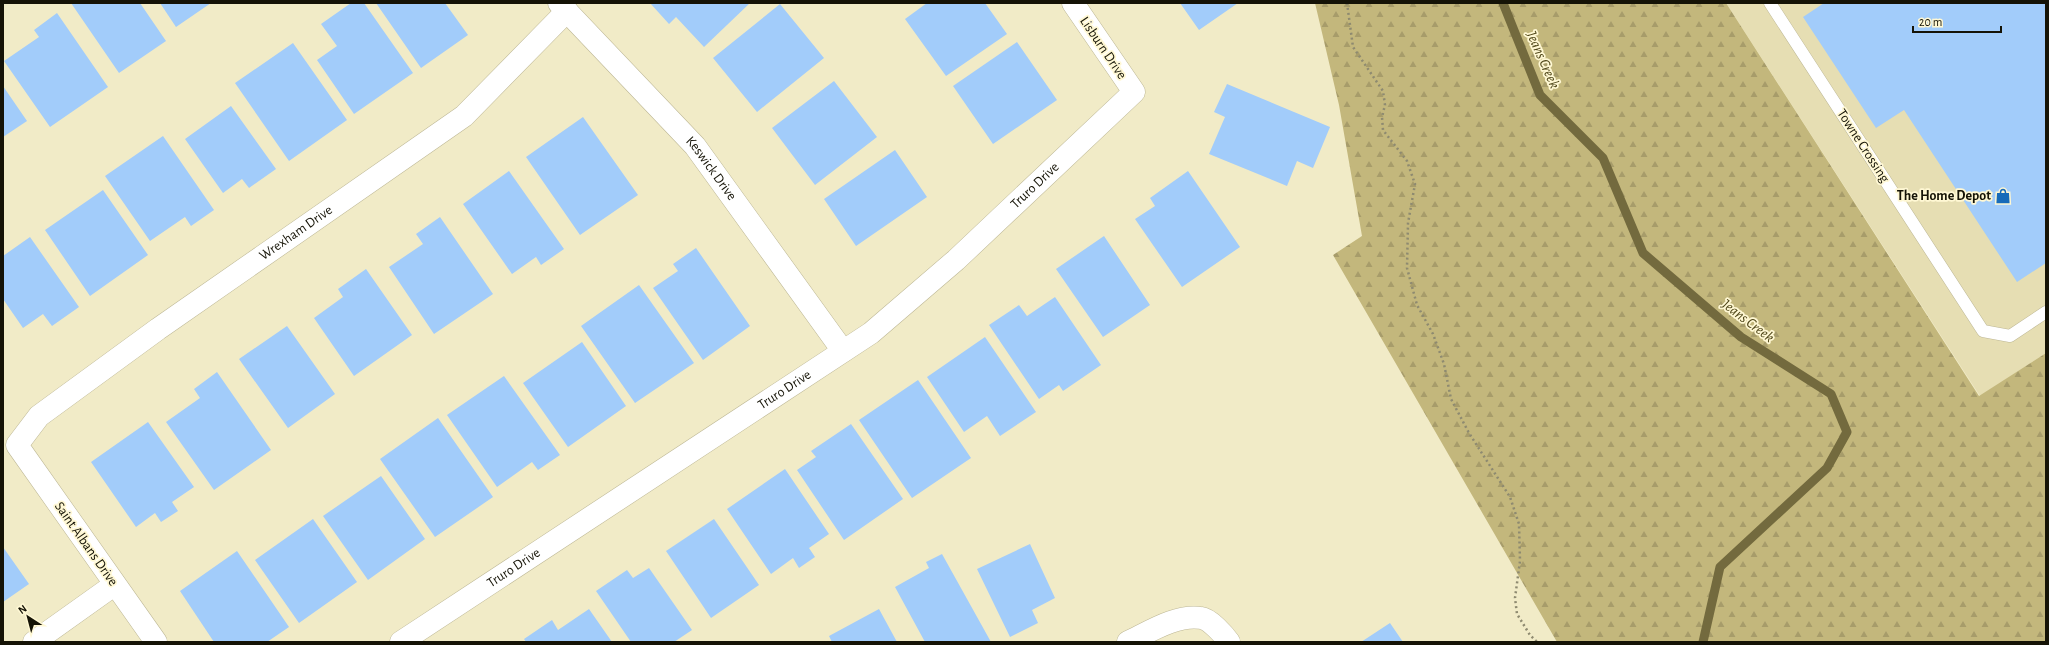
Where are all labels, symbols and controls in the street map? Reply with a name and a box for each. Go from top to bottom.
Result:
scale bar [1913,8,2001,34]
street label: Lisburn Drive [1077,14,1129,82]
text: 20 m [1919,16,1942,28]
water label: Jeans Creek [1523,28,1562,91]
street label: Towne Crossing [1834,107,1892,185]
street label: Keswick Drive [683,134,739,203]
street label: Truro Drive [1008,160,1062,211]
shop icon: The Home Depot [1994,187,2012,205]
place label: The Home Depot [1897,189,1991,203]
street label: Wrexham Drive [257,203,335,263]
water label: Jeans Creek [1718,296,1777,345]
street label: Truro Drive [755,367,814,412]
street label: Saint Albans Drive [52,499,120,589]
street label: Truro Drive [485,545,543,590]
north arrow [8,597,48,637]
text: N [16,603,29,616]

